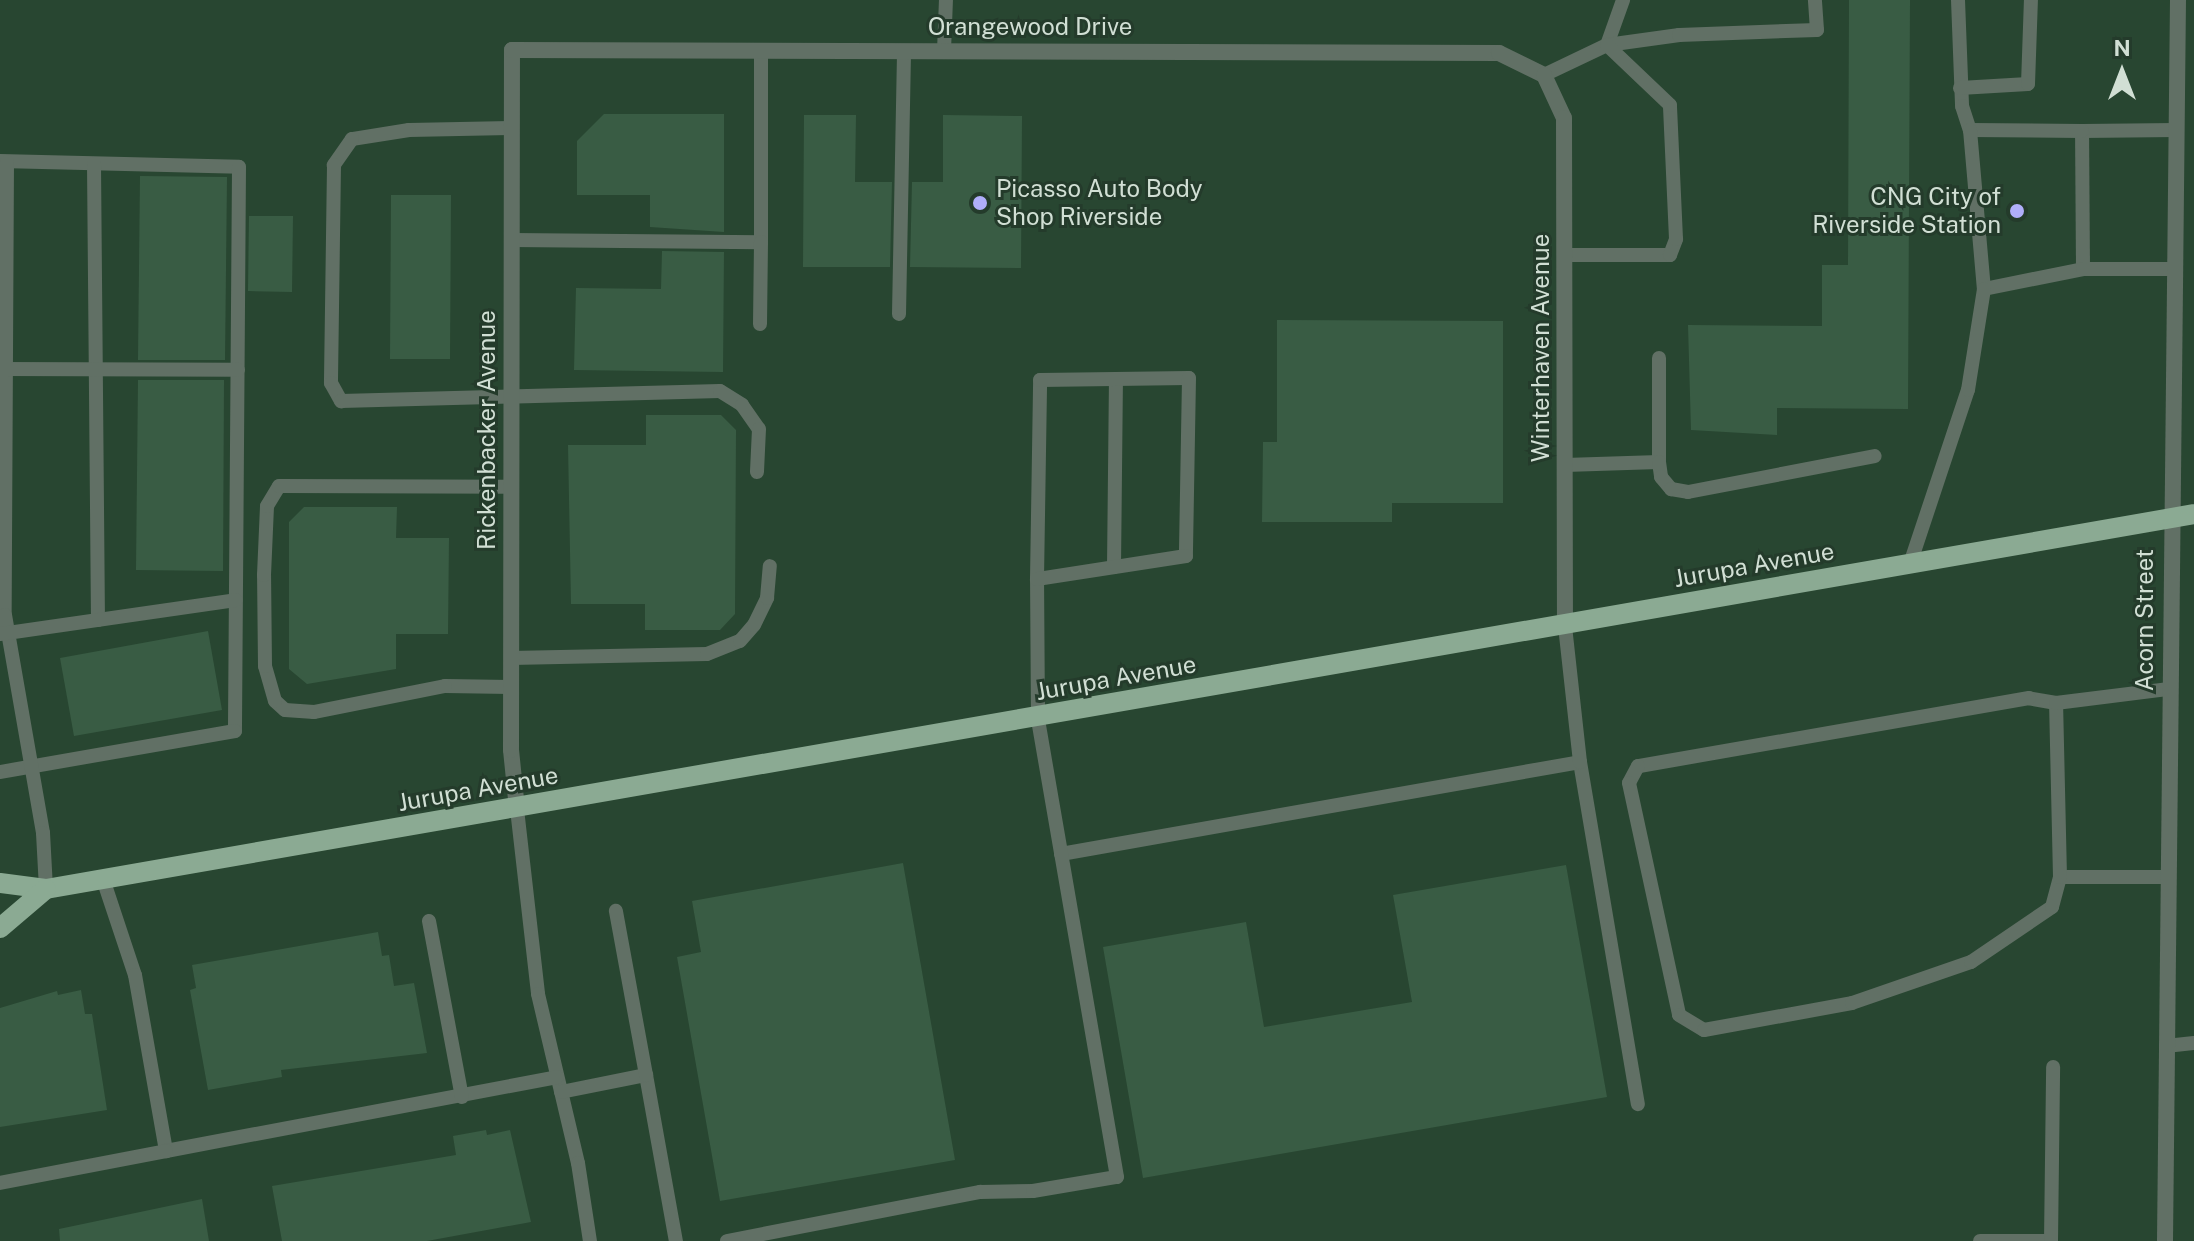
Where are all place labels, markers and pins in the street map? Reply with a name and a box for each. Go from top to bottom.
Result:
place label: Picasso Auto Body Shop Riverside [996,175,1203,231]
place label: CNG City of Riverside Station [1812,183,2001,239]
marker: Picasso Auto Body Shop Riverside [971,194,989,212]
marker: CNG City of Riverside Station [2008,202,2026,220]

